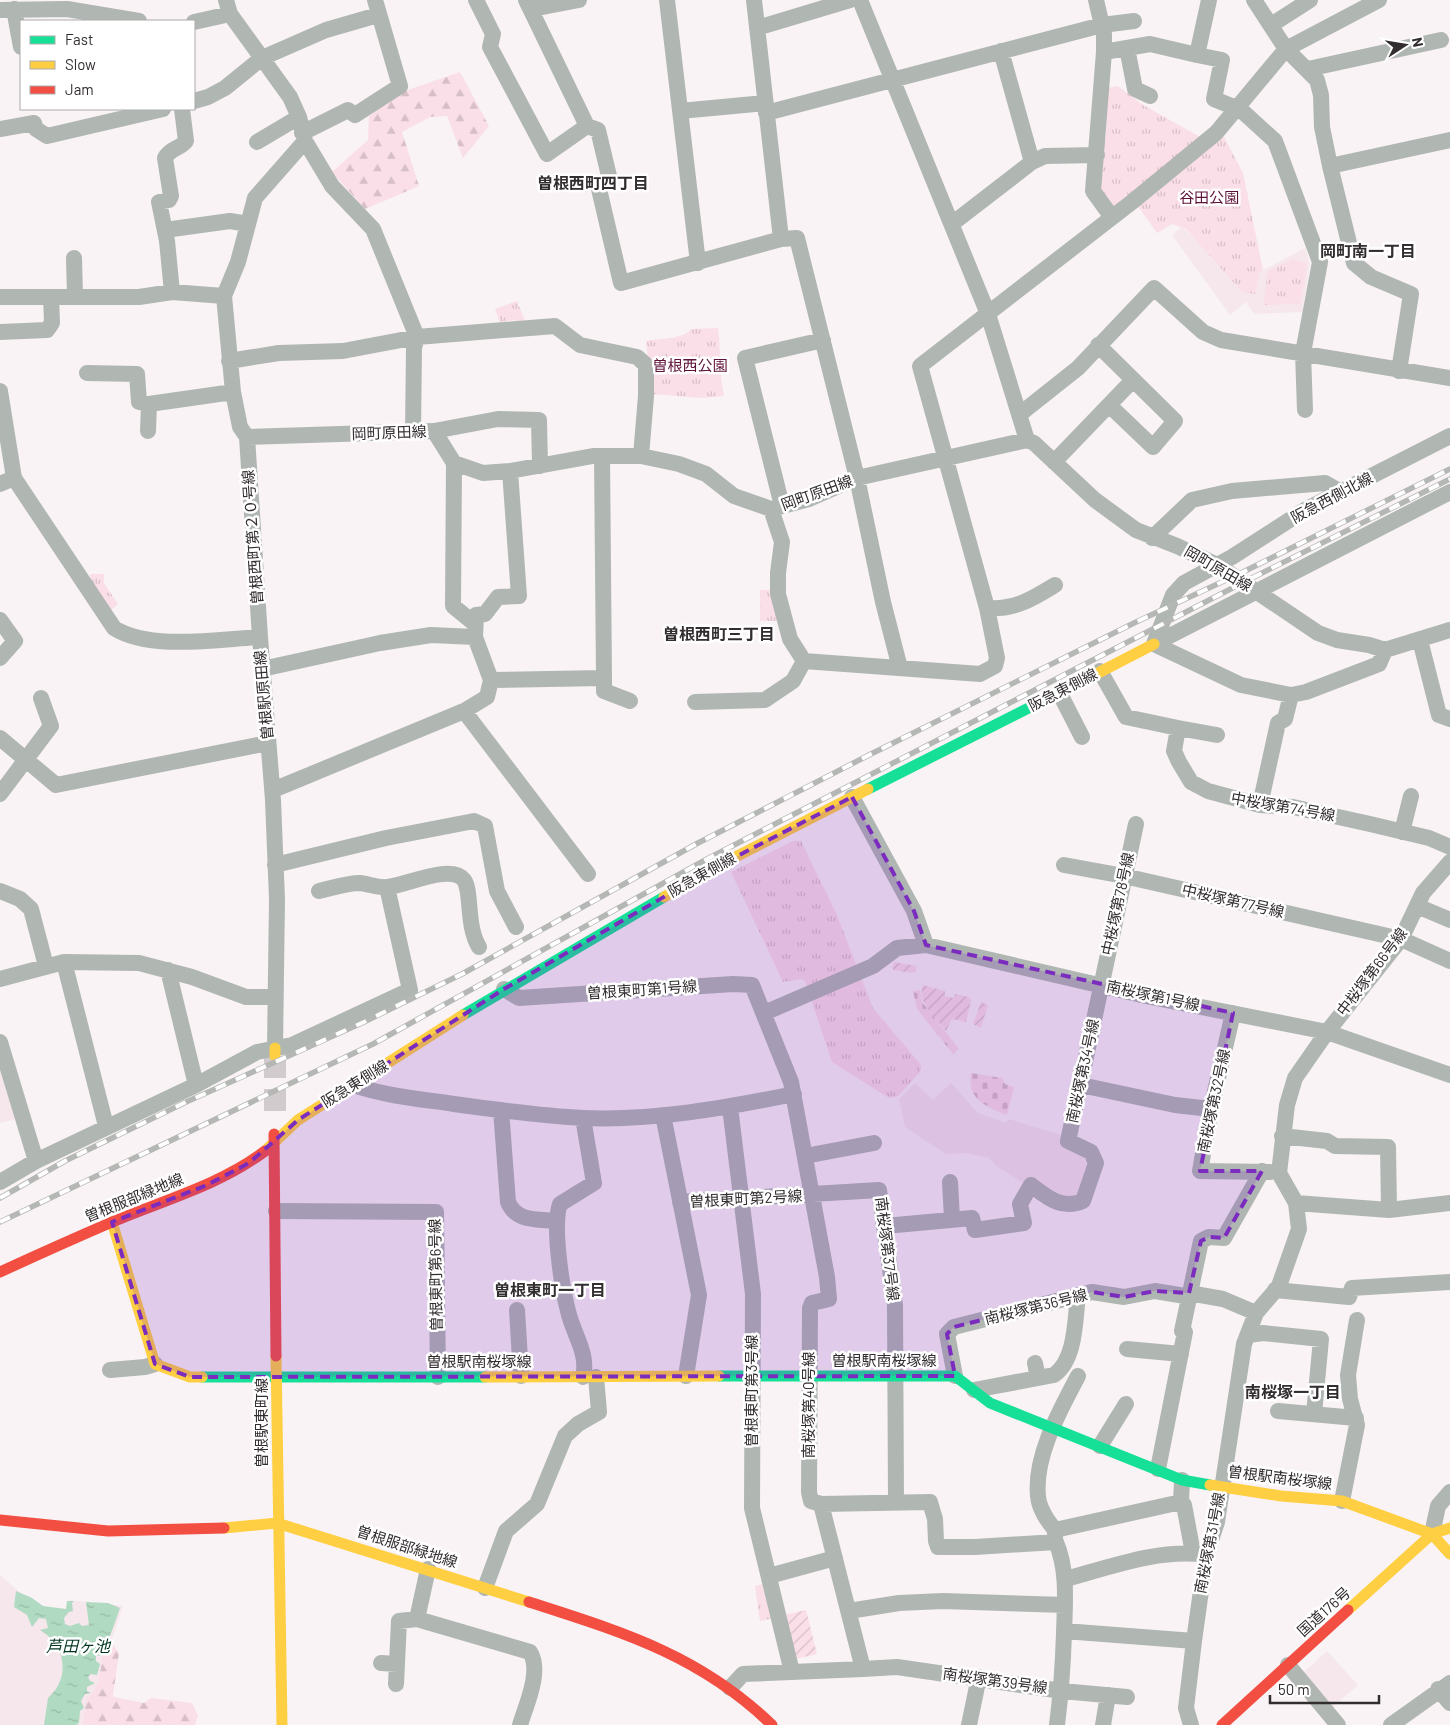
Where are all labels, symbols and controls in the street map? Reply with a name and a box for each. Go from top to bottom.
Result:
legend [20,20,195,110]
north arrow [1380,20,1430,70]
text: Fast [65,30,93,48]
text: N [1409,36,1427,49]
text: Slow [65,55,96,73]
text: Jam [65,80,94,98]
district label: 曽根西町四丁目 [537,173,649,192]
park label: 谷田公園 [1179,188,1239,206]
district label: 岡町南一丁目 [1320,241,1416,260]
park label: 曽根西公園 [652,356,728,374]
street label: 岡町原田線 [351,422,427,442]
street label: 阪急西側北線 [1288,468,1375,526]
street label: 曽根西町第２０号線 [238,469,266,605]
street label: 岡町原田線 [778,471,855,513]
street label: 岡町原田線 [1182,542,1255,595]
district label: 曽根西町三丁目 [663,624,775,643]
street label: 曽根駅原田線 [250,649,276,741]
street label: 阪急東側線 [1025,664,1100,714]
street label: 中桜塚第74号線 [1230,788,1337,824]
street label: 阪急東側線 [664,848,739,900]
street label: 中桜塚第78号線 [1097,851,1137,957]
street label: 中桜塚第77号線 [1180,880,1286,921]
street label: 中桜塚第66号線 [1332,924,1410,1019]
street label: 曽根東町第1号線 [586,976,698,1002]
street label: 南桜塚第1号線 [1105,976,1202,1014]
street label: 南桜塚第34号線 [1062,1017,1102,1125]
street label: 南桜塚第32号線 [1193,1047,1233,1154]
street label: 阪急東側線 [318,1056,391,1111]
street label: 曽根服部緑地線 [82,1169,186,1225]
street label: 曽根東町第2号線 [689,1186,803,1210]
street label: 南桜塚第37号線 [873,1196,903,1302]
street label: 曽根東町第6号線 [425,1219,445,1332]
district label: 曽根東町一丁目 [494,1280,606,1299]
street label: 南桜塚第36号線 [982,1285,1089,1328]
street label: 曽根東町第3号線 [742,1335,760,1447]
street label: 曽根駅南桜塚線 [831,1351,937,1369]
street label: 曽根駅南桜塚線 [426,1352,532,1370]
street label: 南桜塚第40号線 [799,1352,817,1458]
street label: 曽根駅東町線 [252,1378,270,1468]
district label: 南桜塚一丁目 [1245,1382,1341,1401]
street label: 曽根駅南桜塚線 [1227,1462,1333,1492]
street label: 南桜塚第31号線 [1190,1491,1228,1595]
street label: 曽根服部緑地線 [355,1521,460,1571]
street label: 国道176号 [1293,1583,1354,1640]
water label: 芦田ヶ池 [46,1636,112,1655]
street label: 南桜塚第39号線 [942,1664,1049,1696]
scale bar [1270,1672,1379,1704]
text: 50 m [1278,1680,1310,1698]

